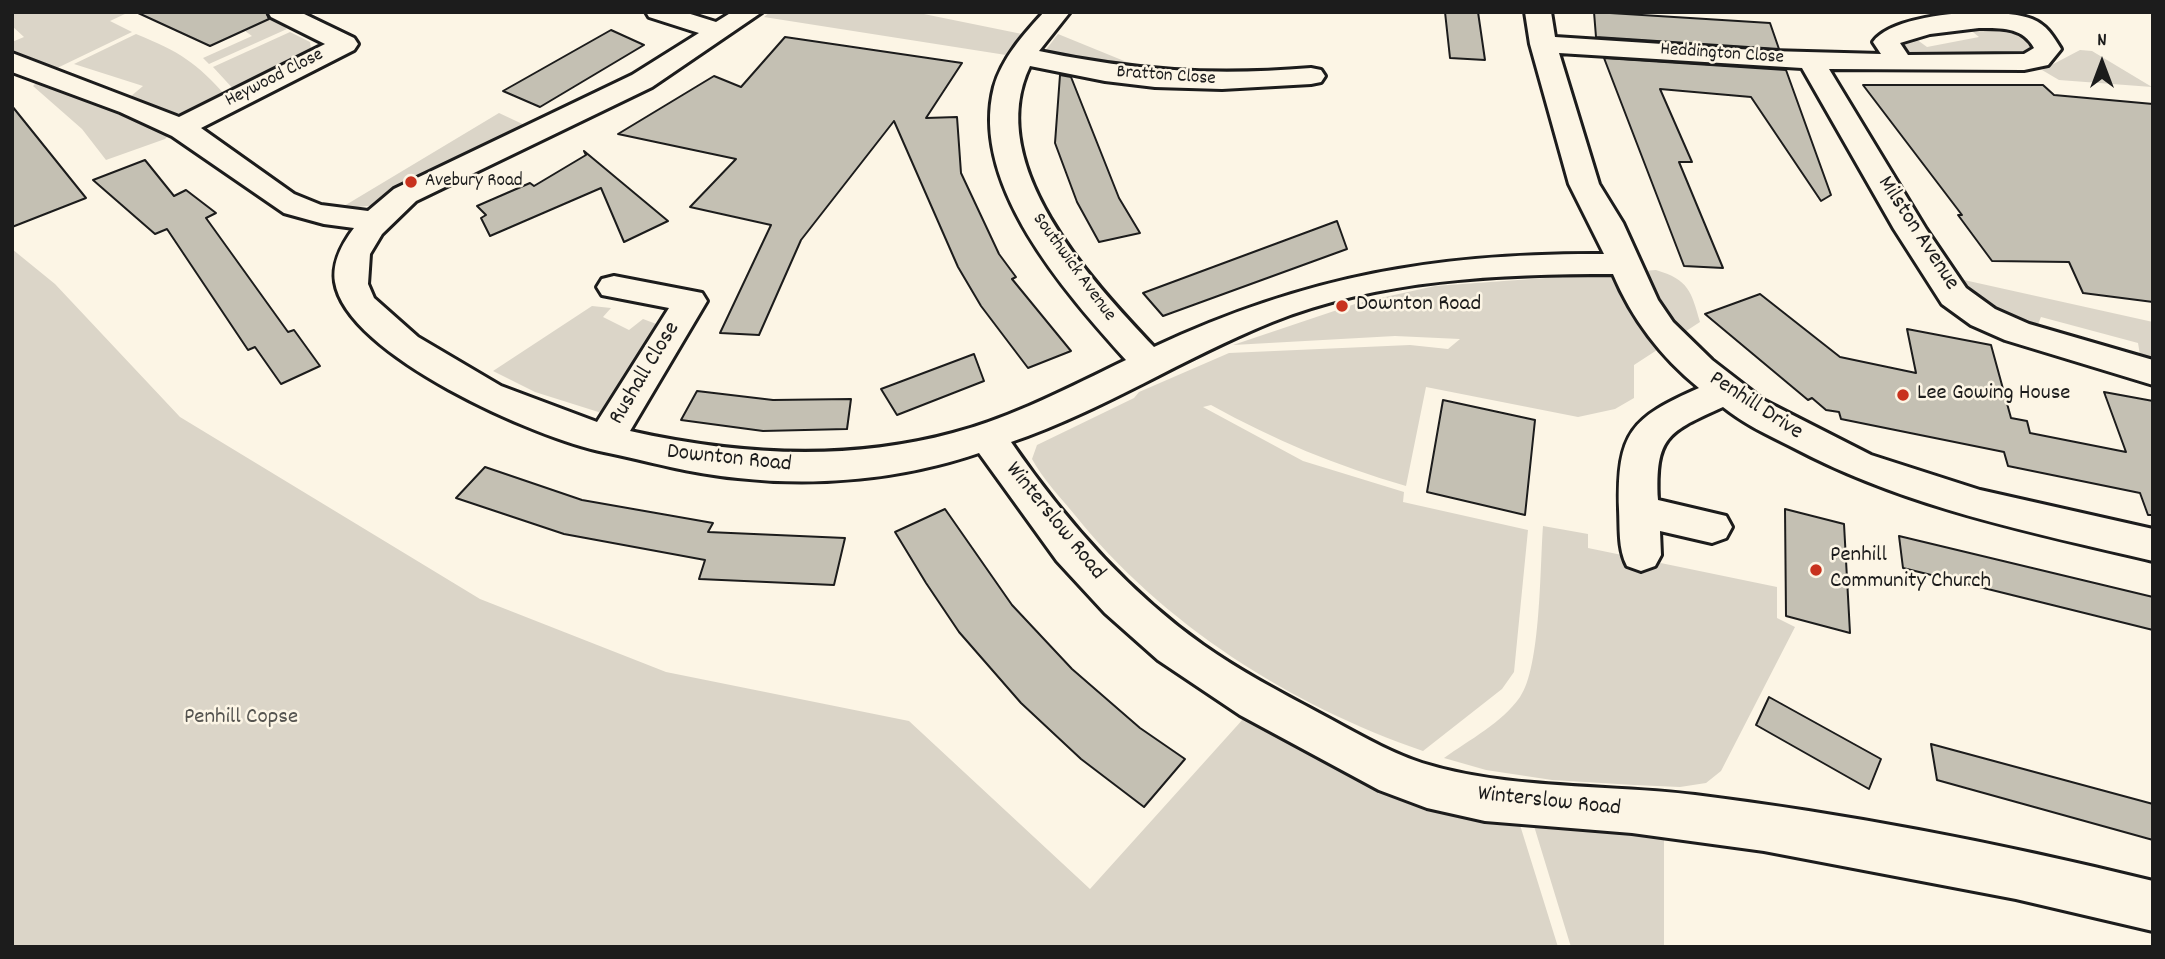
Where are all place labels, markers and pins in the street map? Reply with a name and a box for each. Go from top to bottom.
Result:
place label: Avebury Road [425,171,523,193]
marker: Avebury Road [403,174,419,190]
place label: Downton Road [1356,292,1481,320]
marker: Downton Road [1334,298,1350,314]
place label: Lee Gowing House [1917,381,2070,409]
marker: Lee Gowing House [1895,387,1911,403]
place label: Penhill Community Church [1830,543,1991,597]
marker: Penhill Community Church [1808,562,1824,578]

